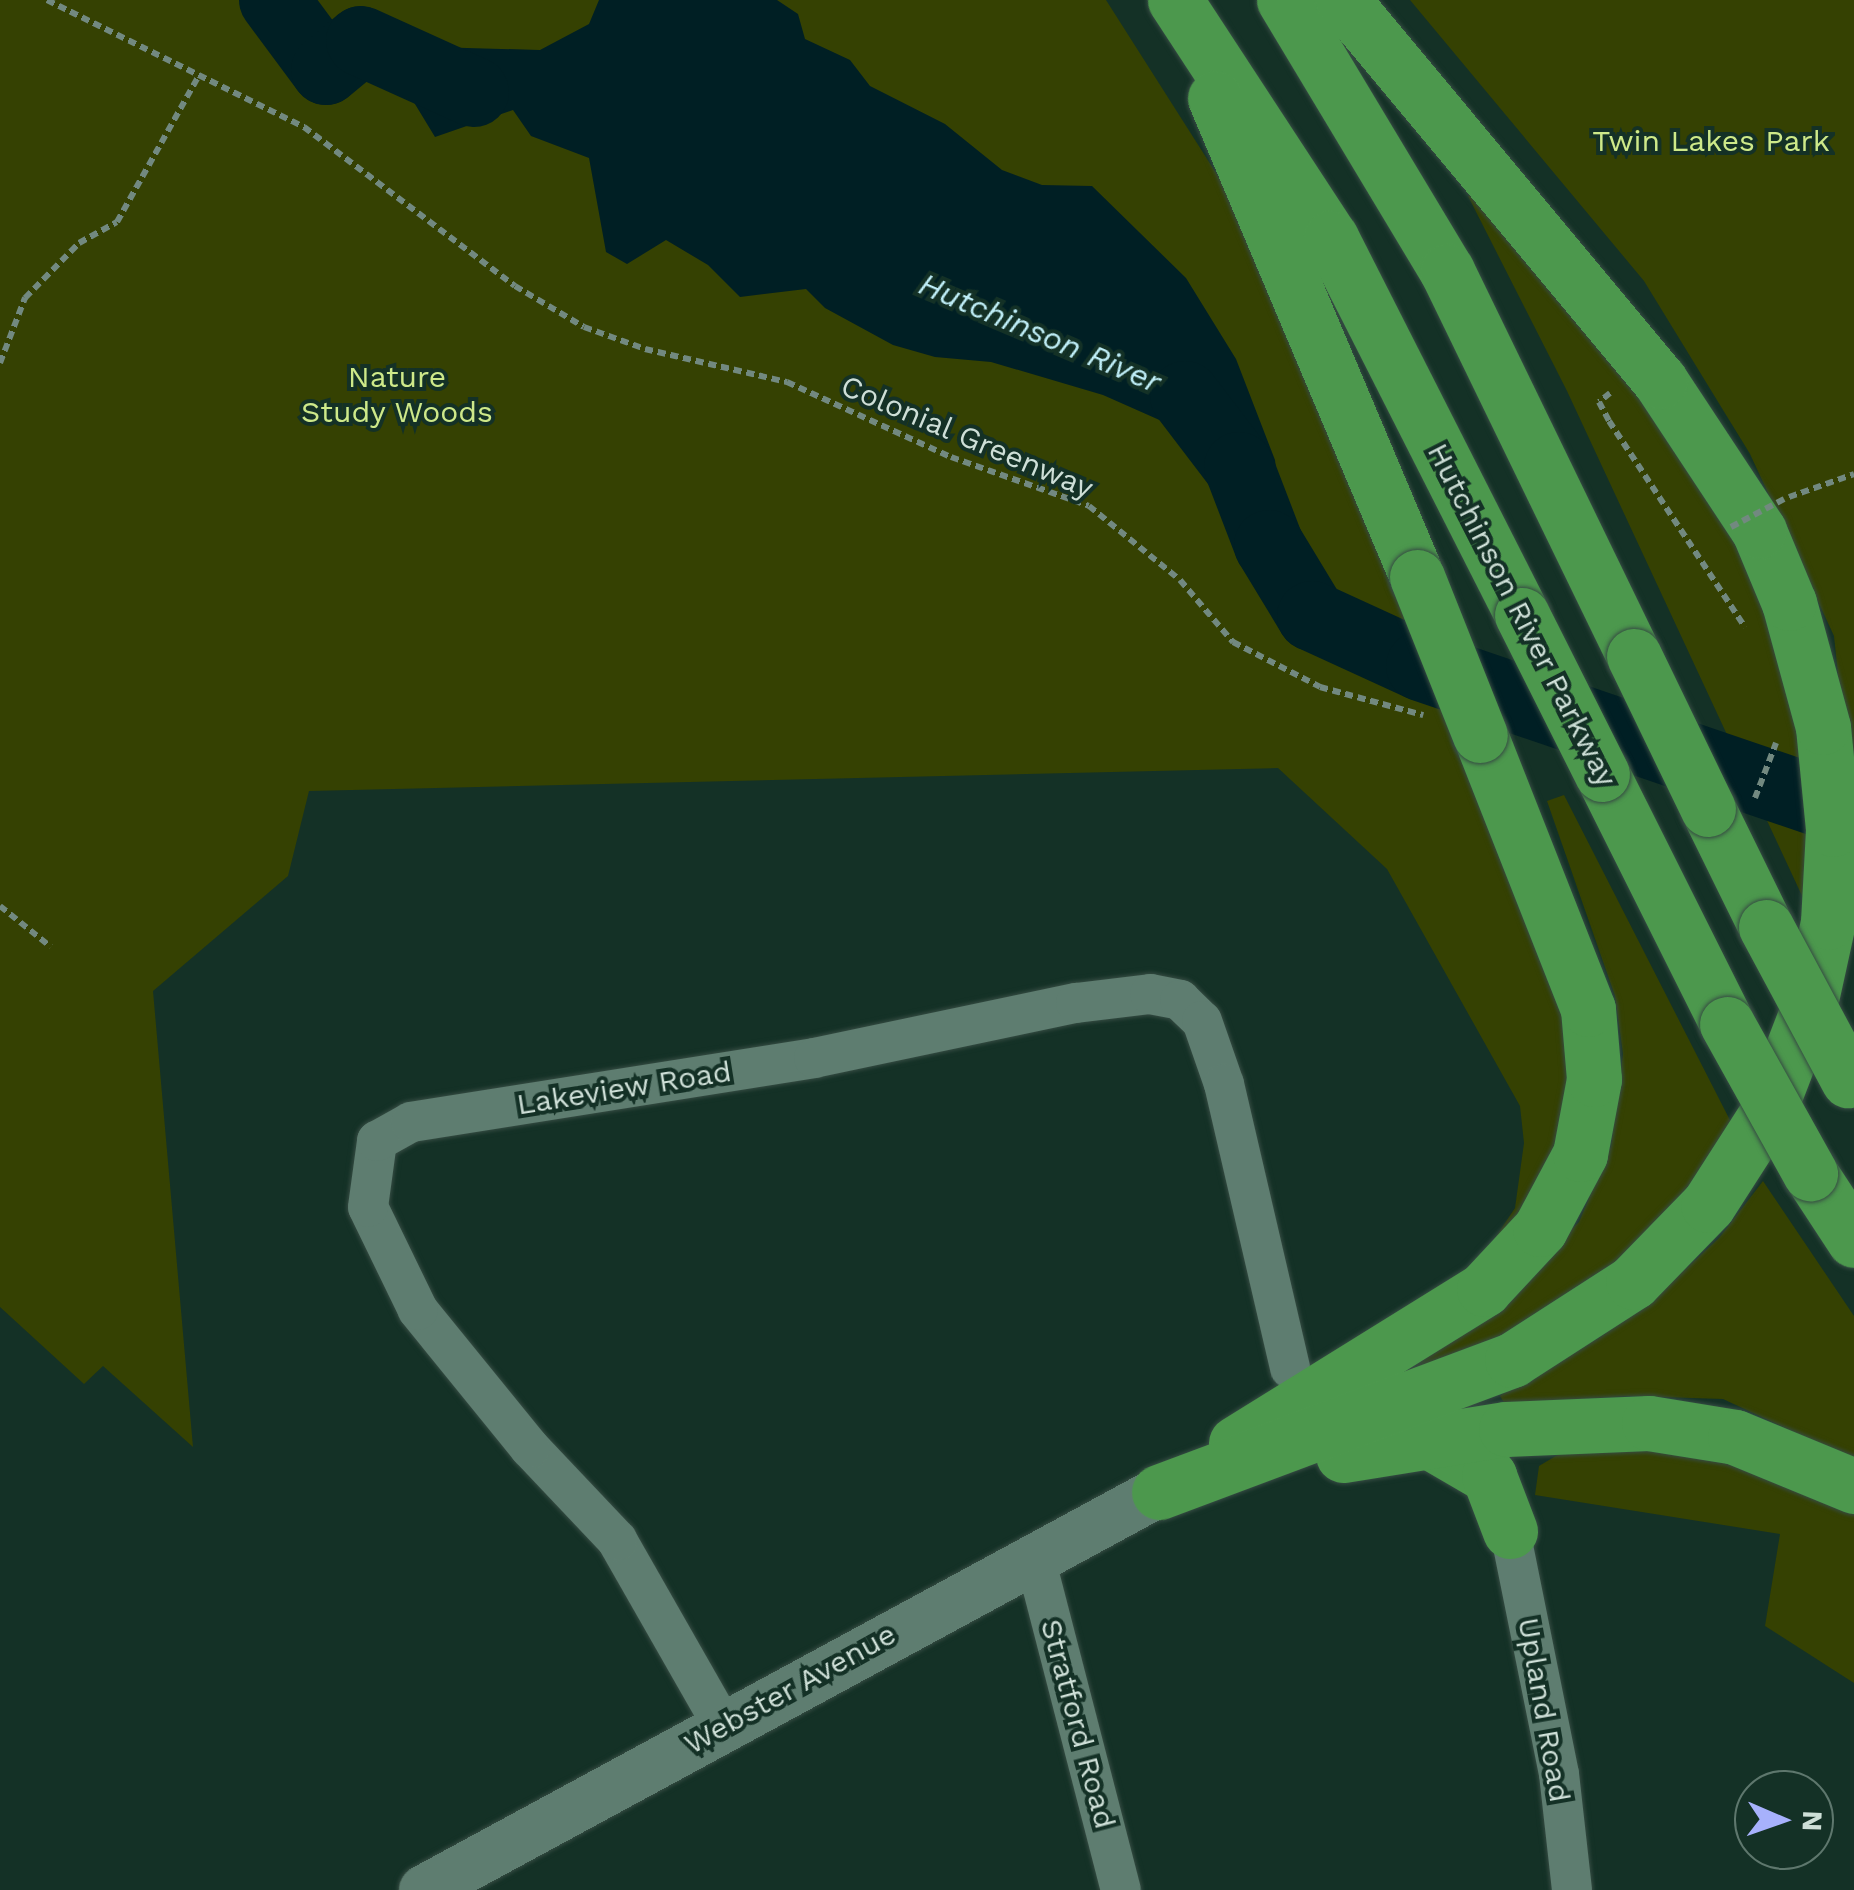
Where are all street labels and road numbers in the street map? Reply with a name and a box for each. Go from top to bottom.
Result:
street label: Colonial Greenway [835,367,1099,507]
street label: Hutchinson River Parkway [1419,437,1625,793]
street label: Lakeview Road [514,1053,734,1123]
street label: Stratford Road [1033,1615,1123,1833]
street label: Upland Road [1510,1615,1578,1805]
street label: Webster Avenue [677,1616,903,1762]

